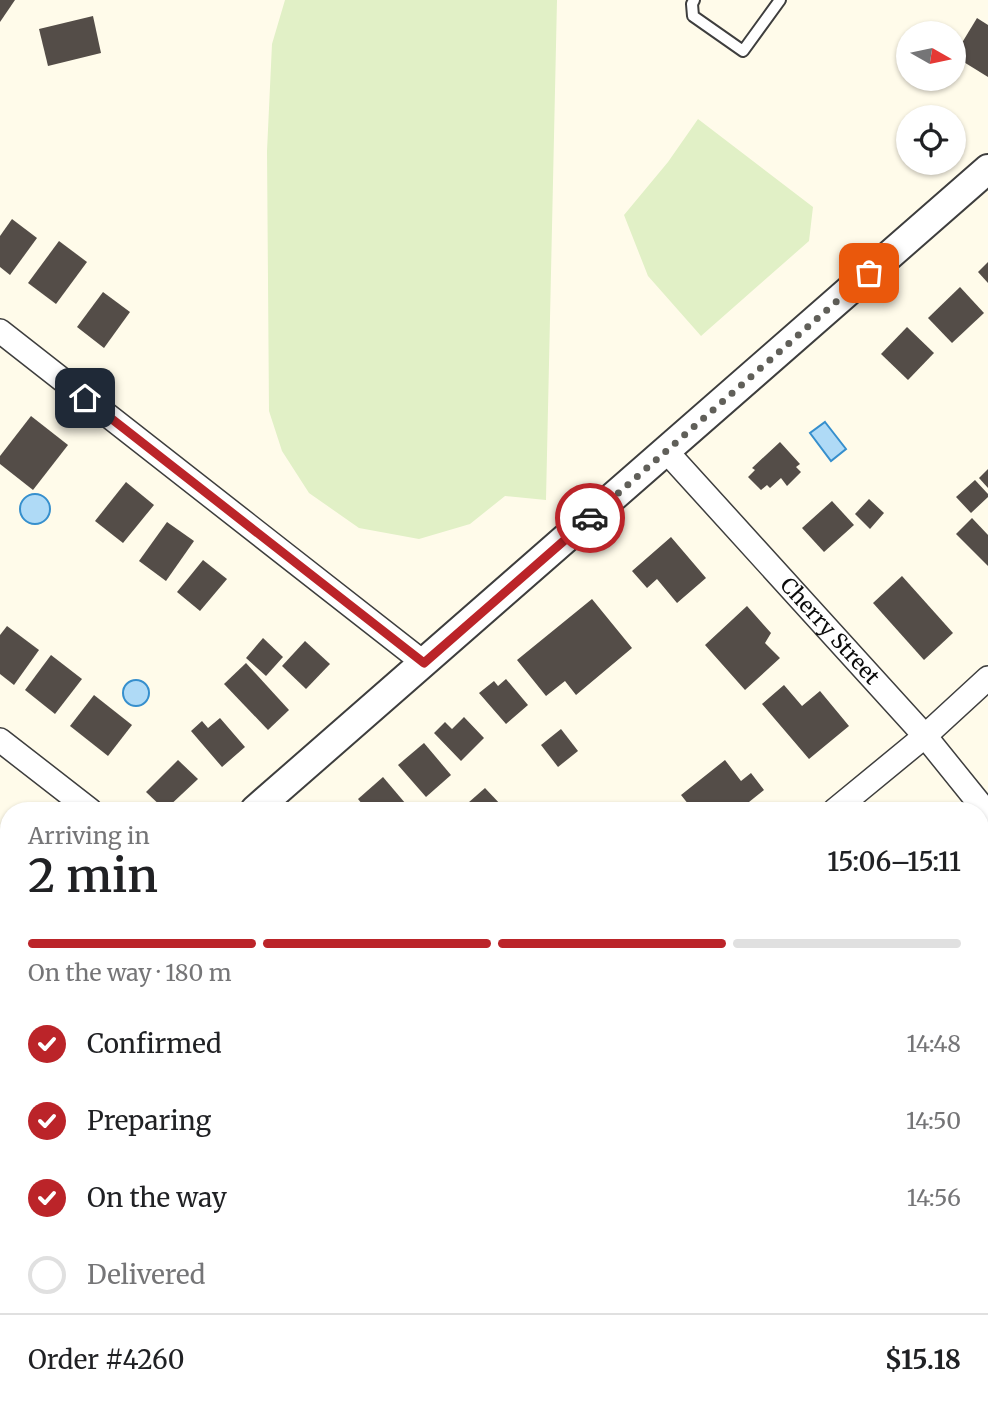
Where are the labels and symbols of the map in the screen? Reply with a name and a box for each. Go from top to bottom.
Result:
north arrow [896,21,966,91]
pin [839,243,899,303]
pin [55,368,115,428]
courier [555,483,625,553]
street label: Cherry Street [775,572,886,690]

